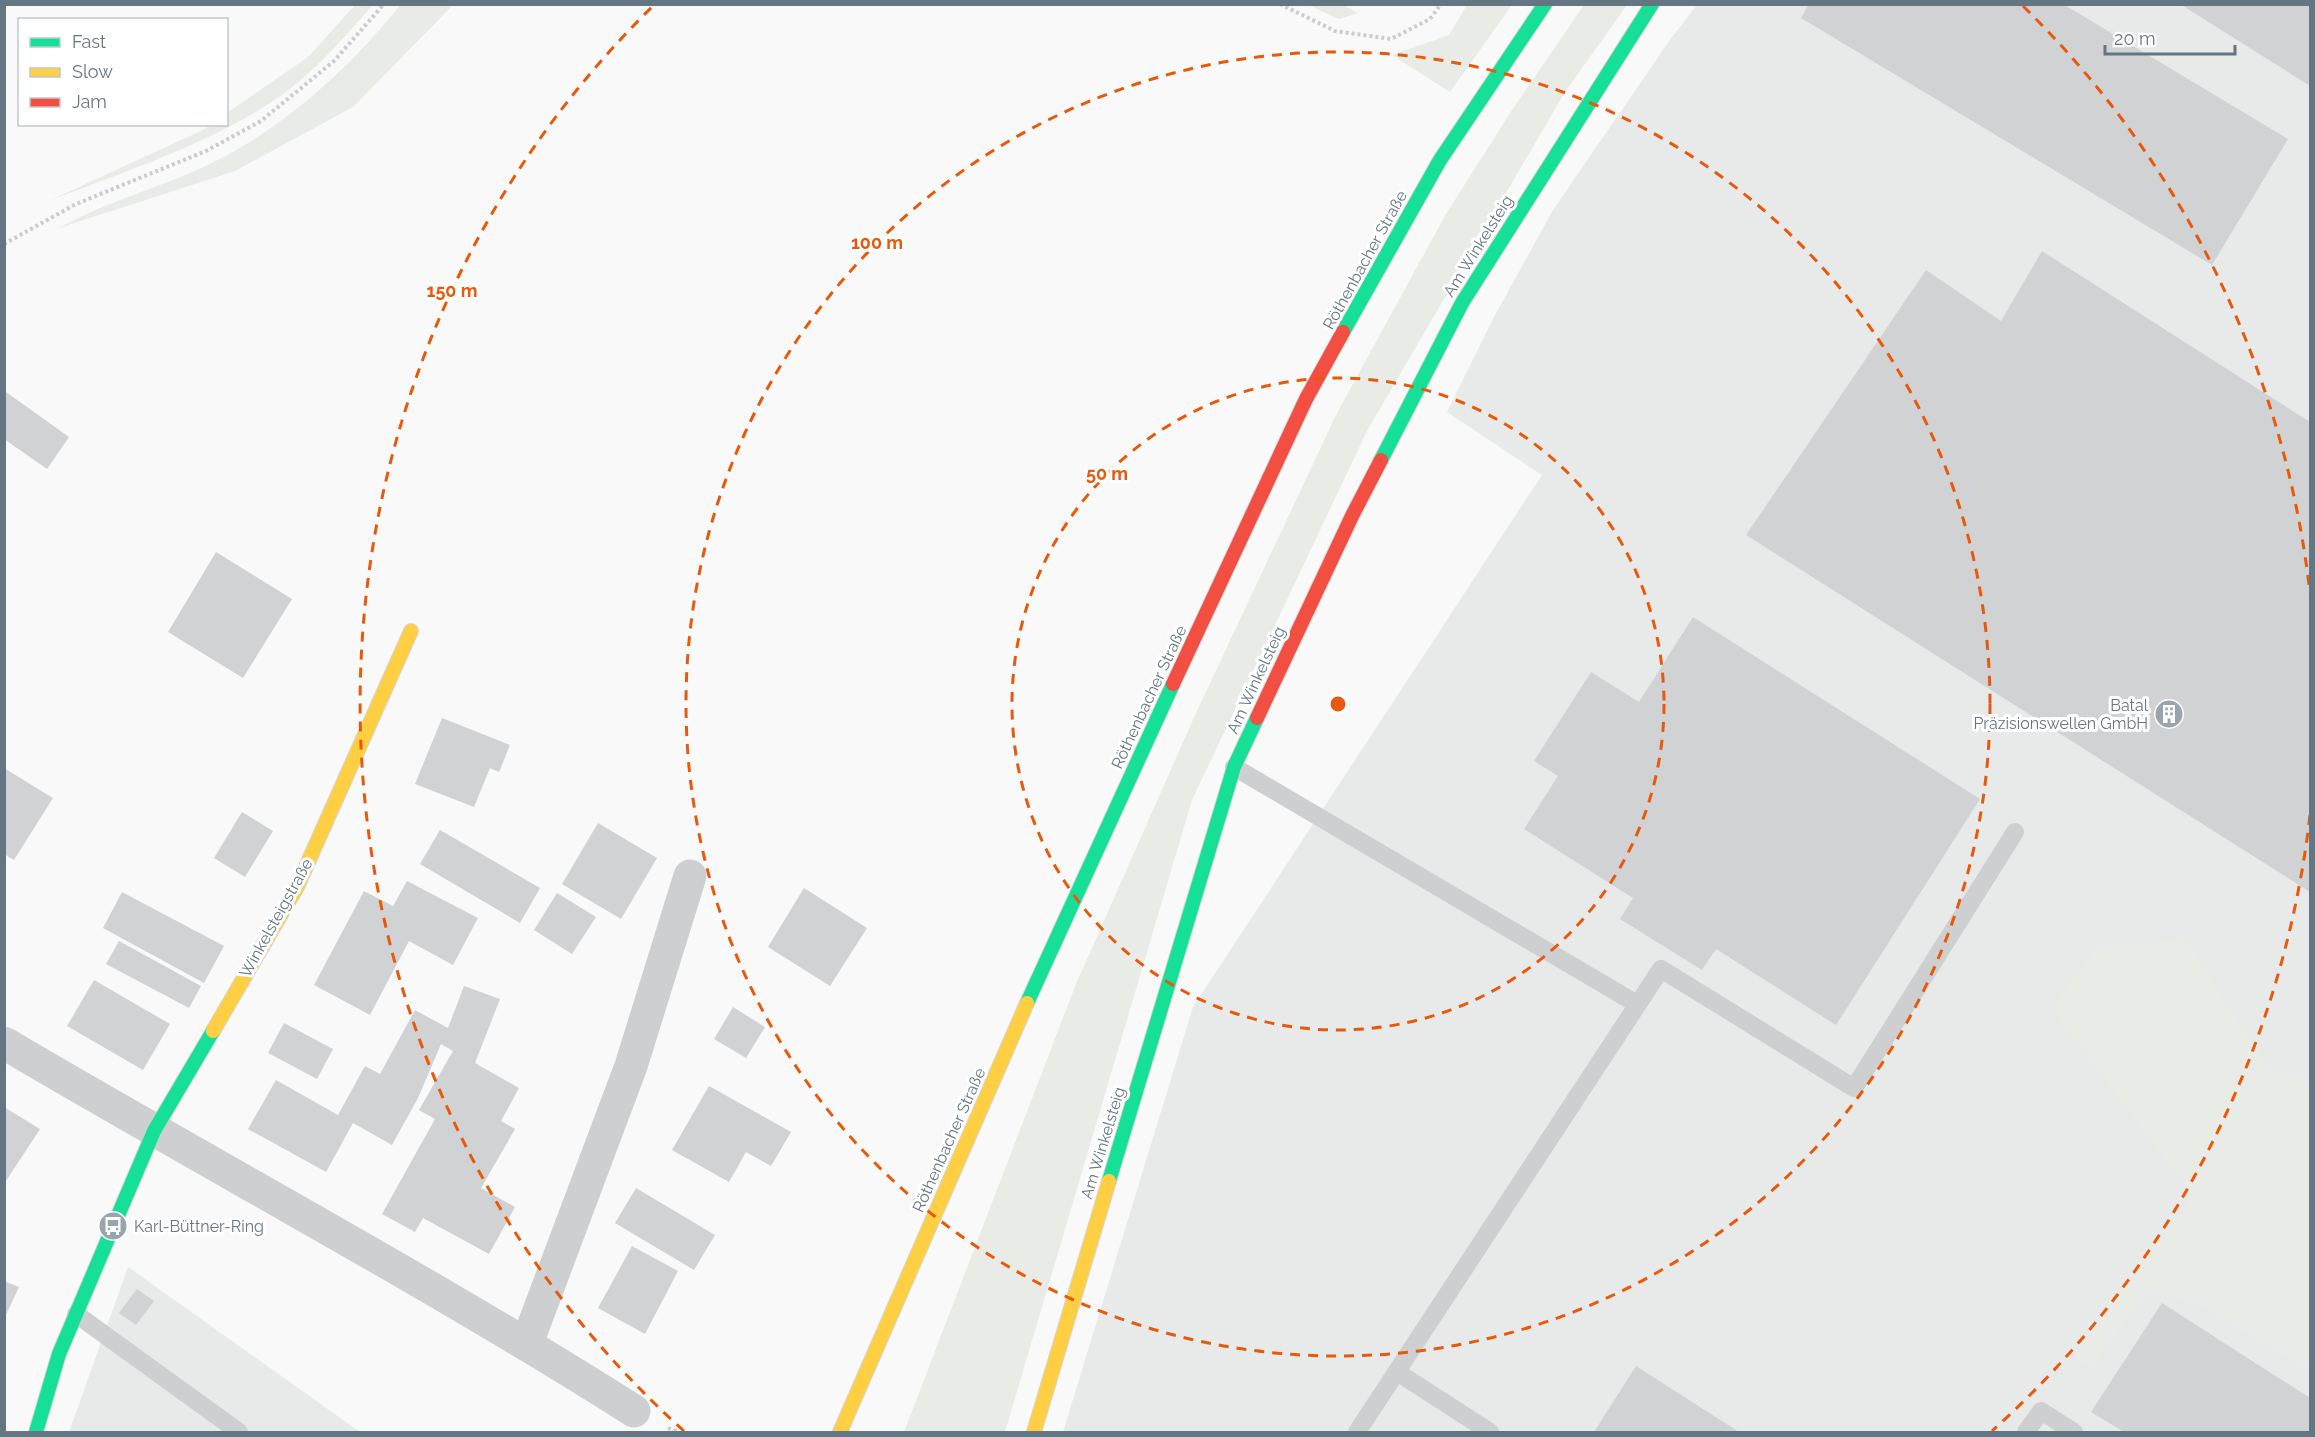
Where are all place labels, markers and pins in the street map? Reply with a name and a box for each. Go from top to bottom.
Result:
centre of rings [1328,694,1348,714]
place label: Batal Präzisionswellen GmbH [1973,696,2149,733]
building icon: Batal Präzisionswellen GmbH [2153,698,2185,730]
bus stop icon: Karl-Büttner-Ring [97,1210,129,1242]
place label: Karl-Büttner-Ring [134,1217,264,1236]

